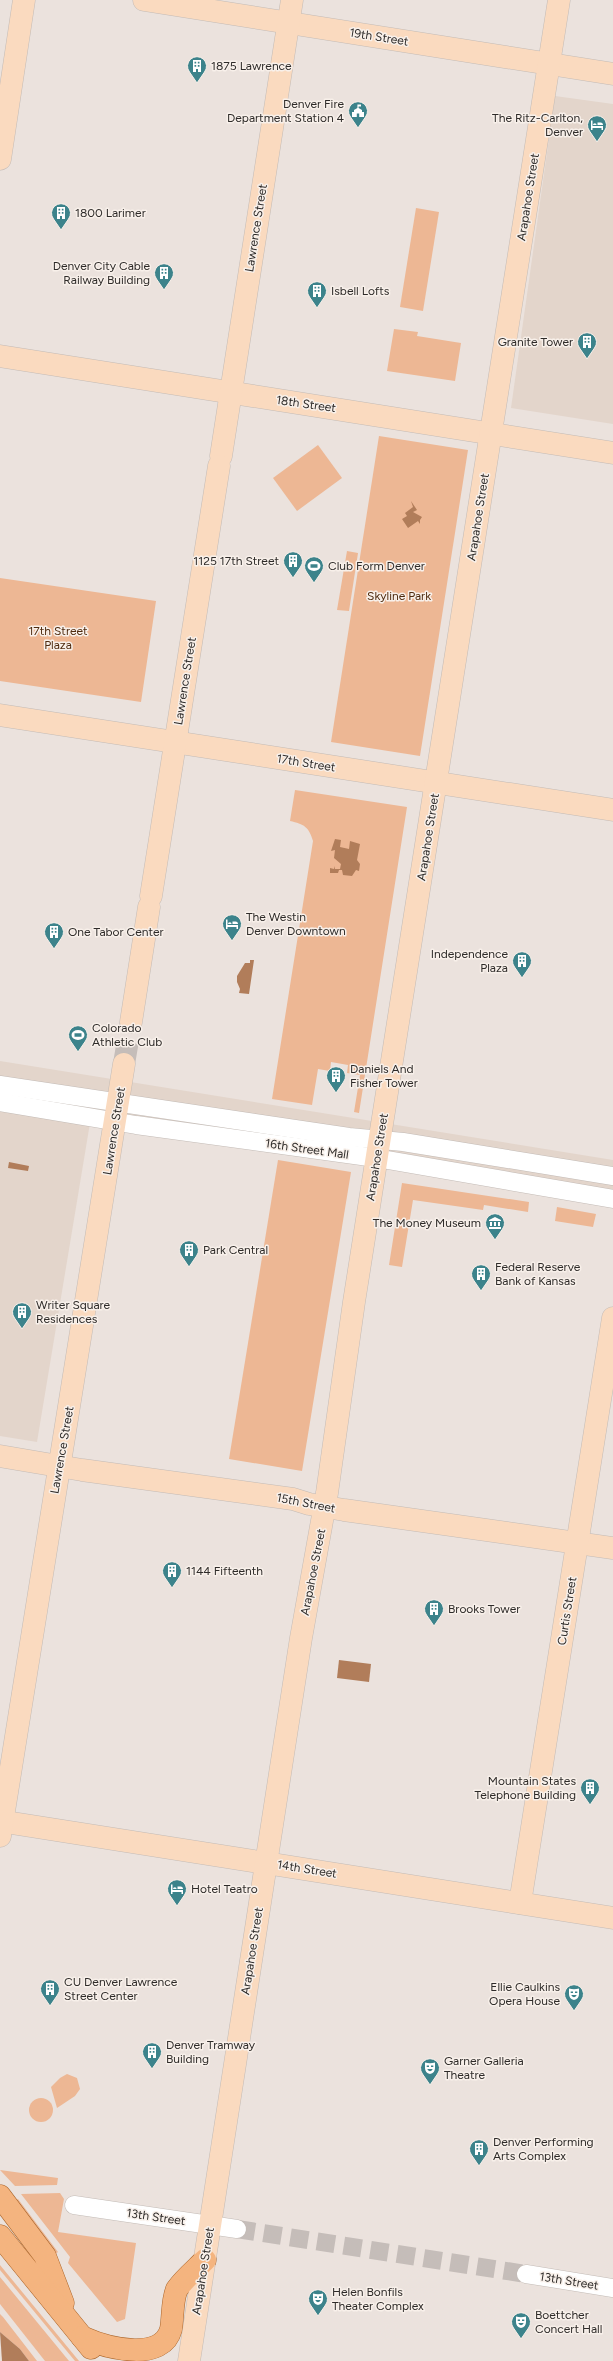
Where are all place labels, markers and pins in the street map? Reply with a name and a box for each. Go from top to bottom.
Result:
building icon: 1875 Lawrence [186,55,208,83]
place label: 1875 Lawrence [211,59,292,73]
place label: Denver Fire Department Station 4 [227,97,345,125]
public building icon: Denver Fire Department Station 4 [347,100,369,128]
place label: The Ritz-Carlton, Denver [492,111,583,139]
hotel icon: The Ritz-Carlton, Denver [586,114,608,142]
building icon: 1800 Larimer [50,202,72,230]
place label: 1800 Larimer [75,206,146,220]
place label: Denver City Cable Railway Building [53,259,150,287]
building icon: Denver City Cable Railway Building [153,262,175,290]
building icon: Isbell Lofts [306,280,328,308]
place label: Isbell Lofts [331,284,390,298]
building icon: Granite Tower [576,331,598,359]
place label: Granite Tower [498,335,573,349]
building icon: 1125 17th Street [282,550,304,578]
place label: 1125 17th Street [193,554,279,568]
sports icon: Club Form Denver [303,555,325,583]
place label: Club Form Denver [328,559,425,573]
place label: The Westin Denver Downtown [246,910,346,938]
hotel icon: The Westin Denver Downtown [221,913,243,941]
building icon: One Tabor Center [43,921,65,949]
place label: One Tabor Center [68,925,164,939]
place label: Independence Plaza [431,947,508,975]
building icon: Independence Plaza [511,950,533,978]
place label: Colorado Athletic Club [92,1021,162,1049]
sports icon: Colorado Athletic Club [67,1024,89,1052]
place label: Daniels And Fisher Tower [350,1062,418,1090]
building icon: Daniels And Fisher Tower [325,1065,347,1093]
museum icon: The Money Museum [484,1212,506,1240]
place label: The Money Museum [373,1216,481,1230]
building icon: Park Central [178,1239,200,1267]
place label: Park Central [203,1243,268,1257]
place label: Federal Reserve Bank of Kansas [495,1260,581,1288]
building icon: Federal Reserve Bank of Kansas [470,1263,492,1291]
place label: Writer Square Residences [36,1298,111,1326]
building icon: Writer Square Residences [11,1301,33,1329]
building icon: 1144 Fifteenth [161,1560,183,1588]
place label: 1144 Fifteenth [186,1564,263,1578]
building icon: Brooks Tower [423,1598,445,1626]
place label: Brooks Tower [448,1602,520,1616]
place label: Mountain States Telephone Building [474,1774,576,1802]
building icon: Mountain States Telephone Building [579,1777,601,1805]
hotel icon: Hotel Teatro [166,1878,188,1906]
place label: Hotel Teatro [191,1882,258,1896]
place label: CU Denver Lawrence Street Center [64,1975,178,2003]
building icon: CU Denver Lawrence Street Center [39,1978,61,2006]
place label: Ellie Caulkins Opera House [489,1980,560,2008]
theatre icon: Ellie Caulkins Opera House [563,1983,585,2011]
place label: Denver Tramway Building [166,2038,256,2066]
building icon: Denver Tramway Building [141,2041,163,2069]
place label: Garner Galleria Theatre [444,2054,524,2082]
theatre icon: Garner Galleria Theatre [419,2057,441,2085]
place label: Denver Performing Arts Complex [493,2135,594,2163]
building icon: Denver Performing Arts Complex [468,2138,490,2166]
place label: Helen Bonfils Theater Complex [332,2285,424,2313]
theatre icon: Helen Bonfils Theater Complex [307,2288,329,2316]
place label: Boettcher Concert Hall [535,2308,602,2336]
theatre icon: Boettcher Concert Hall [510,2311,532,2339]

